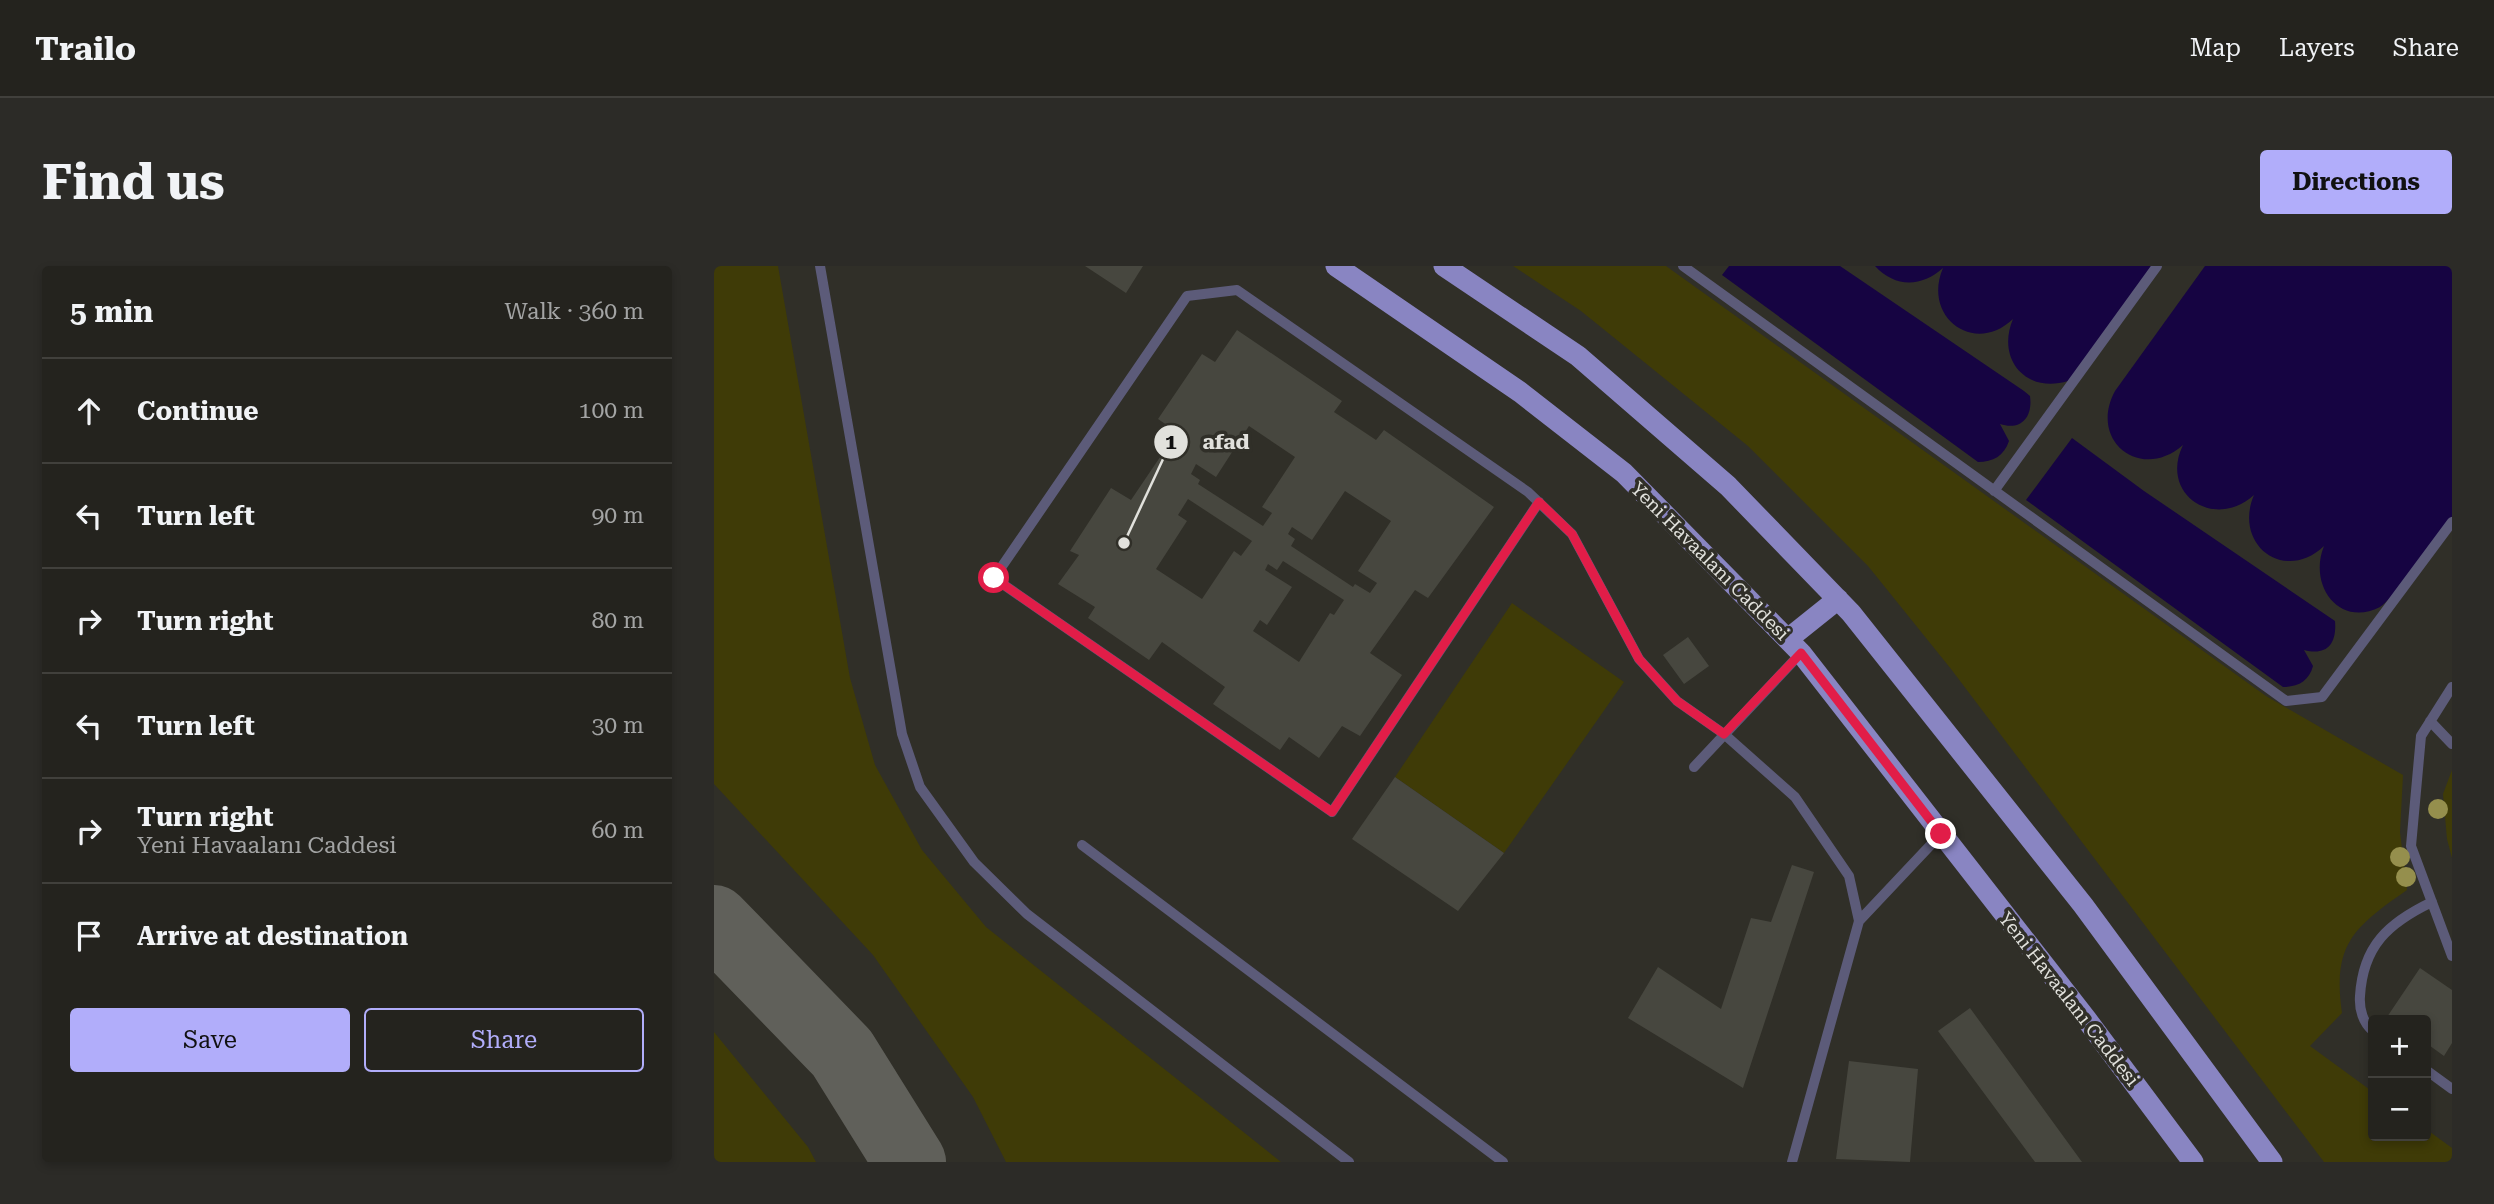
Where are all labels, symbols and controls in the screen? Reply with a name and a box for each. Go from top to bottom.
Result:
text: Trailo [35,29,136,68]
text: Map [2190,34,2241,62]
text: Layers [2279,34,2355,62]
text: Share [2393,34,2459,62]
button: Directions [2260,150,2452,214]
text: Find us [42,154,225,211]
text: 5 min [70,294,153,329]
text: Walk · 360 m [505,298,644,325]
icon: ahead [70,392,108,430]
text: Continue [137,396,259,426]
text: 100 m [579,397,644,424]
callout: afad [1154,421,1264,463]
text: 1 [1165,430,1177,454]
text: afad [1202,430,1250,454]
street label: Yeni Havaalanı Caddesi [1626,477,1794,645]
icon: left [70,497,108,535]
text: Turn left [137,501,255,531]
text: 90 m [591,502,644,529]
route start [978,562,1009,593]
icon: right [70,602,108,640]
text: Turn right [137,606,273,636]
text: 80 m [591,607,644,634]
icon: left [70,707,108,745]
text: Turn left [137,711,255,741]
text: 30 m [591,712,644,739]
text: Turn right [137,802,273,832]
icon: right [70,812,108,850]
text: 60 m [591,817,644,844]
route end [1925,818,1956,849]
text: Yeni Havaalanı Caddesi [137,832,397,859]
street label: Yeni Havaalanı Caddesi [1994,907,2144,1091]
icon: arrive [70,917,108,955]
text: Arrive at destination [137,921,408,951]
button: Save [70,1008,350,1072]
button: Share [364,1008,644,1072]
map controls [2368,1015,2431,1141]
button: + [2368,1015,2431,1078]
button: − [2368,1078,2431,1141]

